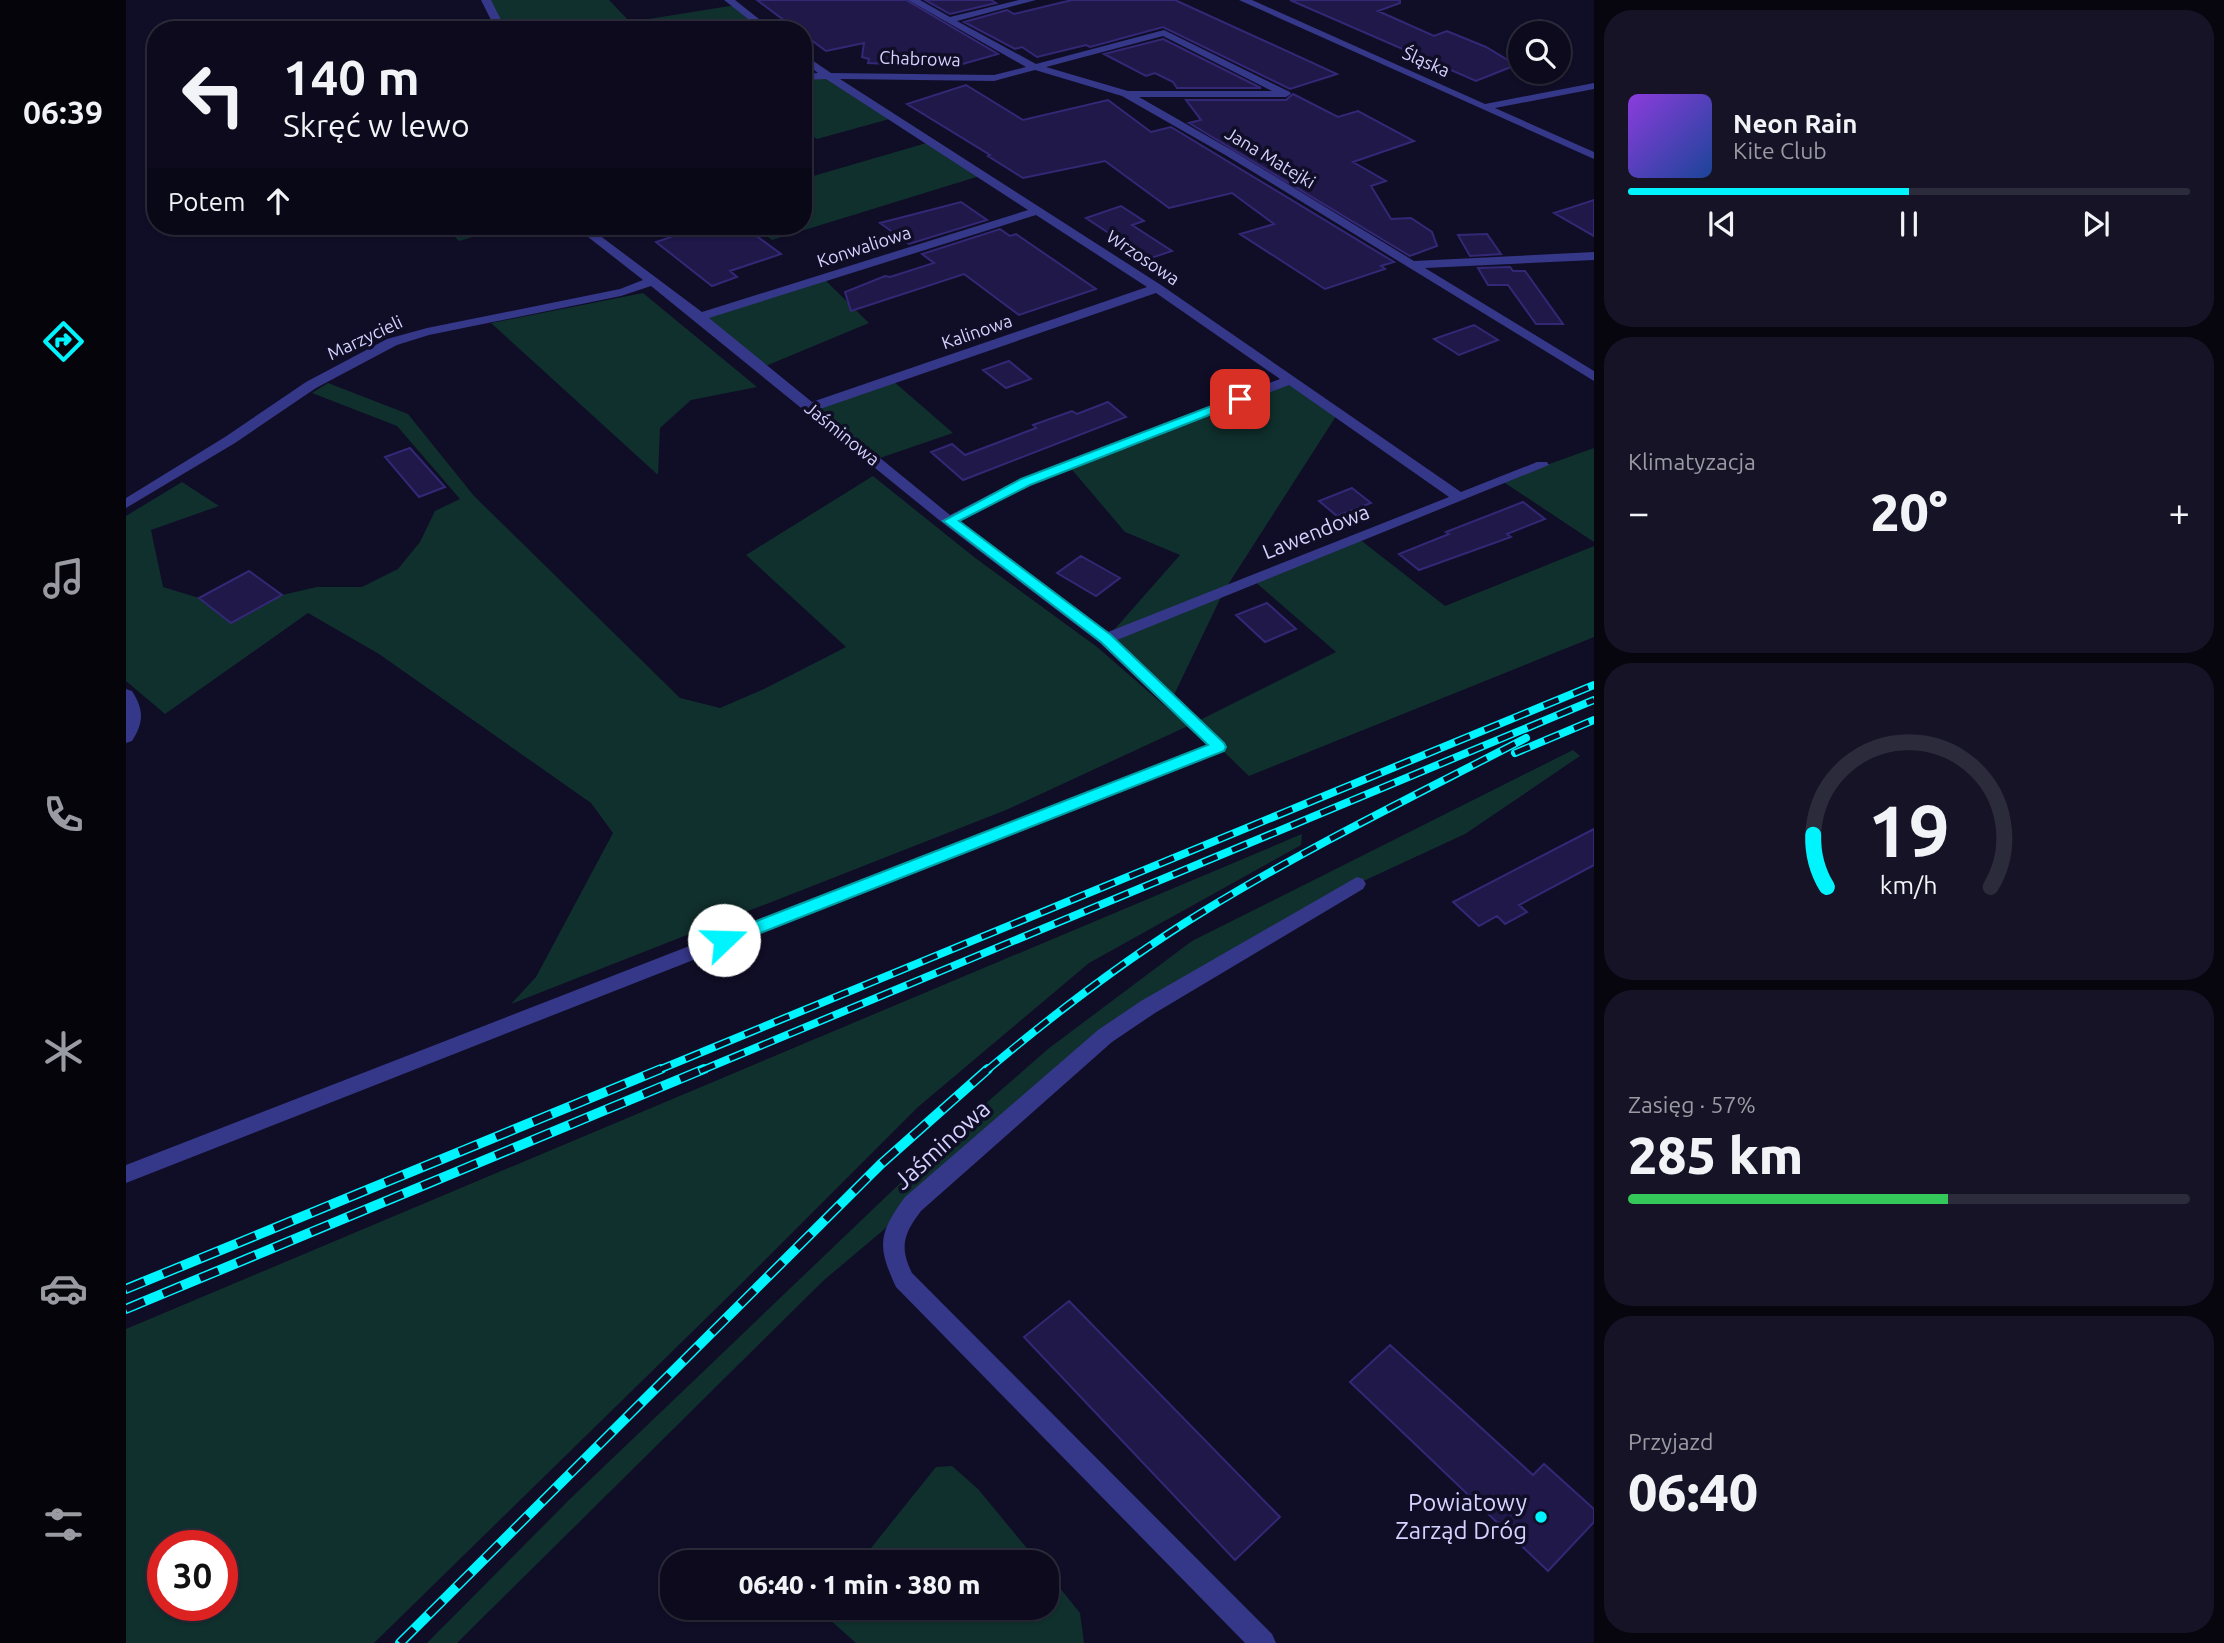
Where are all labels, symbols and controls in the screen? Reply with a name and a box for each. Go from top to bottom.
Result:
map controls [1508,21,1571,84]
button: search [1508,21,1571,84]
street label: Śląska [1400,41,1454,80]
street label: Chabrowa [879,47,961,69]
icon: left [168,49,259,140]
text: 140 m [283,49,420,104]
text: 06:39 [23,94,103,130]
text: Skręć w lewo [283,107,470,143]
text: Neon Rain [1733,109,1858,138]
street label: Jana Matejki [1222,122,1319,192]
text: Kite Club [1733,138,1827,163]
icon: ahead [259,182,297,220]
text: Potem [168,187,245,216]
icon: previous [1703,205,1741,243]
icon: pause [1890,205,1928,243]
icon: next [2077,205,2115,243]
street label: Konwaliowa [814,221,913,271]
street label: Wrzosowa [1103,226,1184,289]
street label: Kalinowa [939,310,1015,352]
street label: Marzycieli [324,311,405,363]
icon: directions [39,317,88,366]
pin [1210,369,1270,429]
icon: arrive [1221,380,1259,418]
street label: Jaśminowa [801,397,884,469]
text: Klimatyzacja [1628,449,1756,474]
text: 20° [1870,483,1948,541]
text: − [1628,491,1649,533]
text: + [2169,491,2190,533]
street label: Lawendowa [1259,499,1372,563]
icon: music [39,554,88,603]
icon: phone [39,790,88,839]
text: 19 [1868,790,1950,872]
text: km/h [1880,871,1938,899]
position arrow [687,903,761,977]
icon: climate [39,1027,88,1076]
text: Zasięg · 57% [1628,1092,1756,1117]
street label: Jaśminowa [888,1095,995,1195]
text: 285 km [1628,1126,1803,1184]
icon: car [39,1264,88,1313]
text: Przyjazd [1628,1429,1713,1454]
text: 06:40 [1628,1463,1758,1521]
place label: Powiatowy Zarząd Dróg [1395,1489,1527,1544]
icon: filters [39,1500,88,1549]
marker: Powiatowy Zarząd Dróg [1533,1509,1549,1525]
speed limit sign: 30 [147,1530,238,1621]
text: 06:40 · 1 min · 380 m [739,1570,980,1599]

